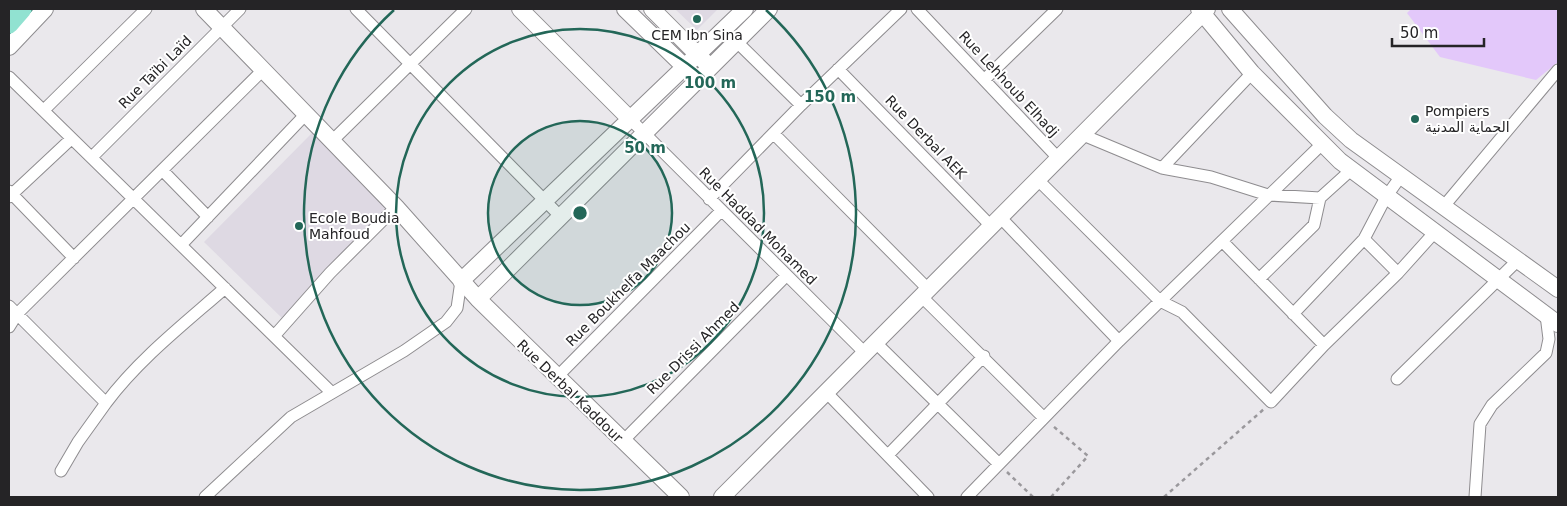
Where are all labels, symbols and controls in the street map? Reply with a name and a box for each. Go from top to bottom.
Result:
marker: CEM Ibn Sina [691,13,703,25]
scale bar [1392,15,1484,47]
text: 50 m [1400,24,1438,42]
place label: CEM Ibn Sina [651,27,743,43]
street label: Rue Lehhoub Elhadj [956,28,1062,140]
street label: Rue Taïbi Laïd [115,32,195,112]
text: 100 m [684,74,736,92]
text: 150 m [804,88,856,106]
street label: Rue Derbal AEK [882,92,970,183]
place label: Pompiers الحماية المدنية [1425,103,1510,135]
marker: Pompiers الحماية المدنية [1409,113,1421,125]
text: 50 m [624,139,666,157]
street label: Rue Haddad Mohamed [696,164,820,288]
centre of rings [571,204,589,222]
place label: Ecole Boudia Mahfoud [309,210,399,242]
street label: Rue Boukhelfa Maachou [563,219,693,349]
marker: Ecole Boudia Mahfoud [293,220,305,232]
street label: Rue Drissi Ahmed [644,299,742,397]
street label: Rue Derbal Kaddour [514,336,626,446]

